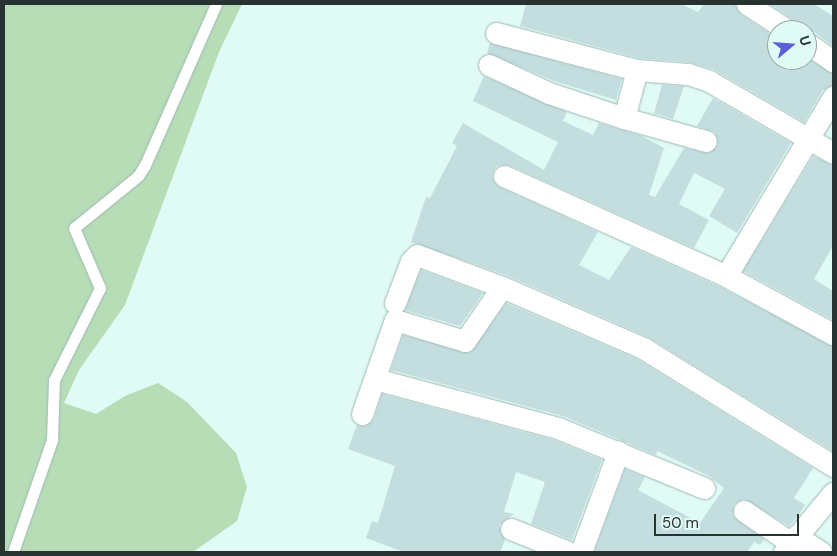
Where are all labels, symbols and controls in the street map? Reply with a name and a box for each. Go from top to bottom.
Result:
north arrow [767,20,817,70]
text: U [795,33,815,48]
scale bar [657,504,802,536]
text: 50 m [662,513,699,533]

